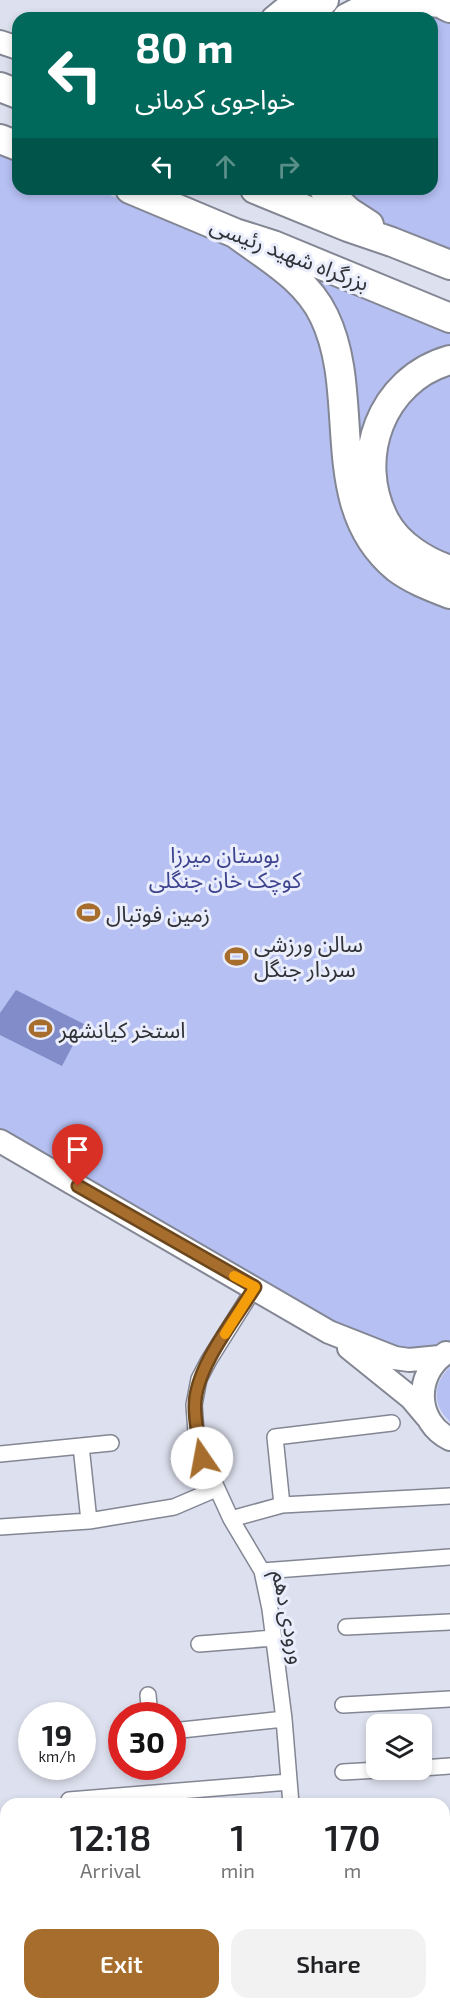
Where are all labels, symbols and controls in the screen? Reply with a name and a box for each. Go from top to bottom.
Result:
text: 80 m [135,21,234,71]
icon: left [36,36,114,114]
text: خواجوی کرمانی [135,82,295,114]
icon: left [146,150,179,183]
icon: ahead [209,150,242,183]
icon: right [272,150,305,183]
street label: بزرگراه شهید رئیسی [206,211,373,297]
park label: بوستان میرزا کوچک خان جنگلی [149,841,302,895]
sports icon: زمین فوتبال [75,900,101,926]
place label: زمین فوتبال [106,900,210,928]
place label: سالن ورزشی سردار جنگل [254,930,363,983]
sports icon: سالن ورزشی سردار جنگل [223,943,249,969]
sports icon: استخر کیانشهر [28,1016,54,1042]
place label: استخر کیانشهر [58,1016,185,1043]
pin [52,1124,103,1186]
icon: arrive [61,1133,94,1166]
position arrow [170,1426,234,1490]
street label: ورودی دهم [263,1568,312,1667]
speed limit sign: 30 [108,1702,186,1780]
map controls [366,1714,432,1780]
button: layers [366,1714,432,1780]
text: 19 [42,1716,72,1752]
text: km/h [38,1747,76,1765]
text: 12:18 [69,1815,151,1858]
text: 1 [230,1815,245,1858]
text: 170 [324,1815,380,1858]
text: Arrival [80,1858,141,1882]
text: min [221,1858,255,1882]
text: m [344,1858,361,1882]
button: Exit [24,1929,219,1998]
button: Share [231,1929,426,1998]

